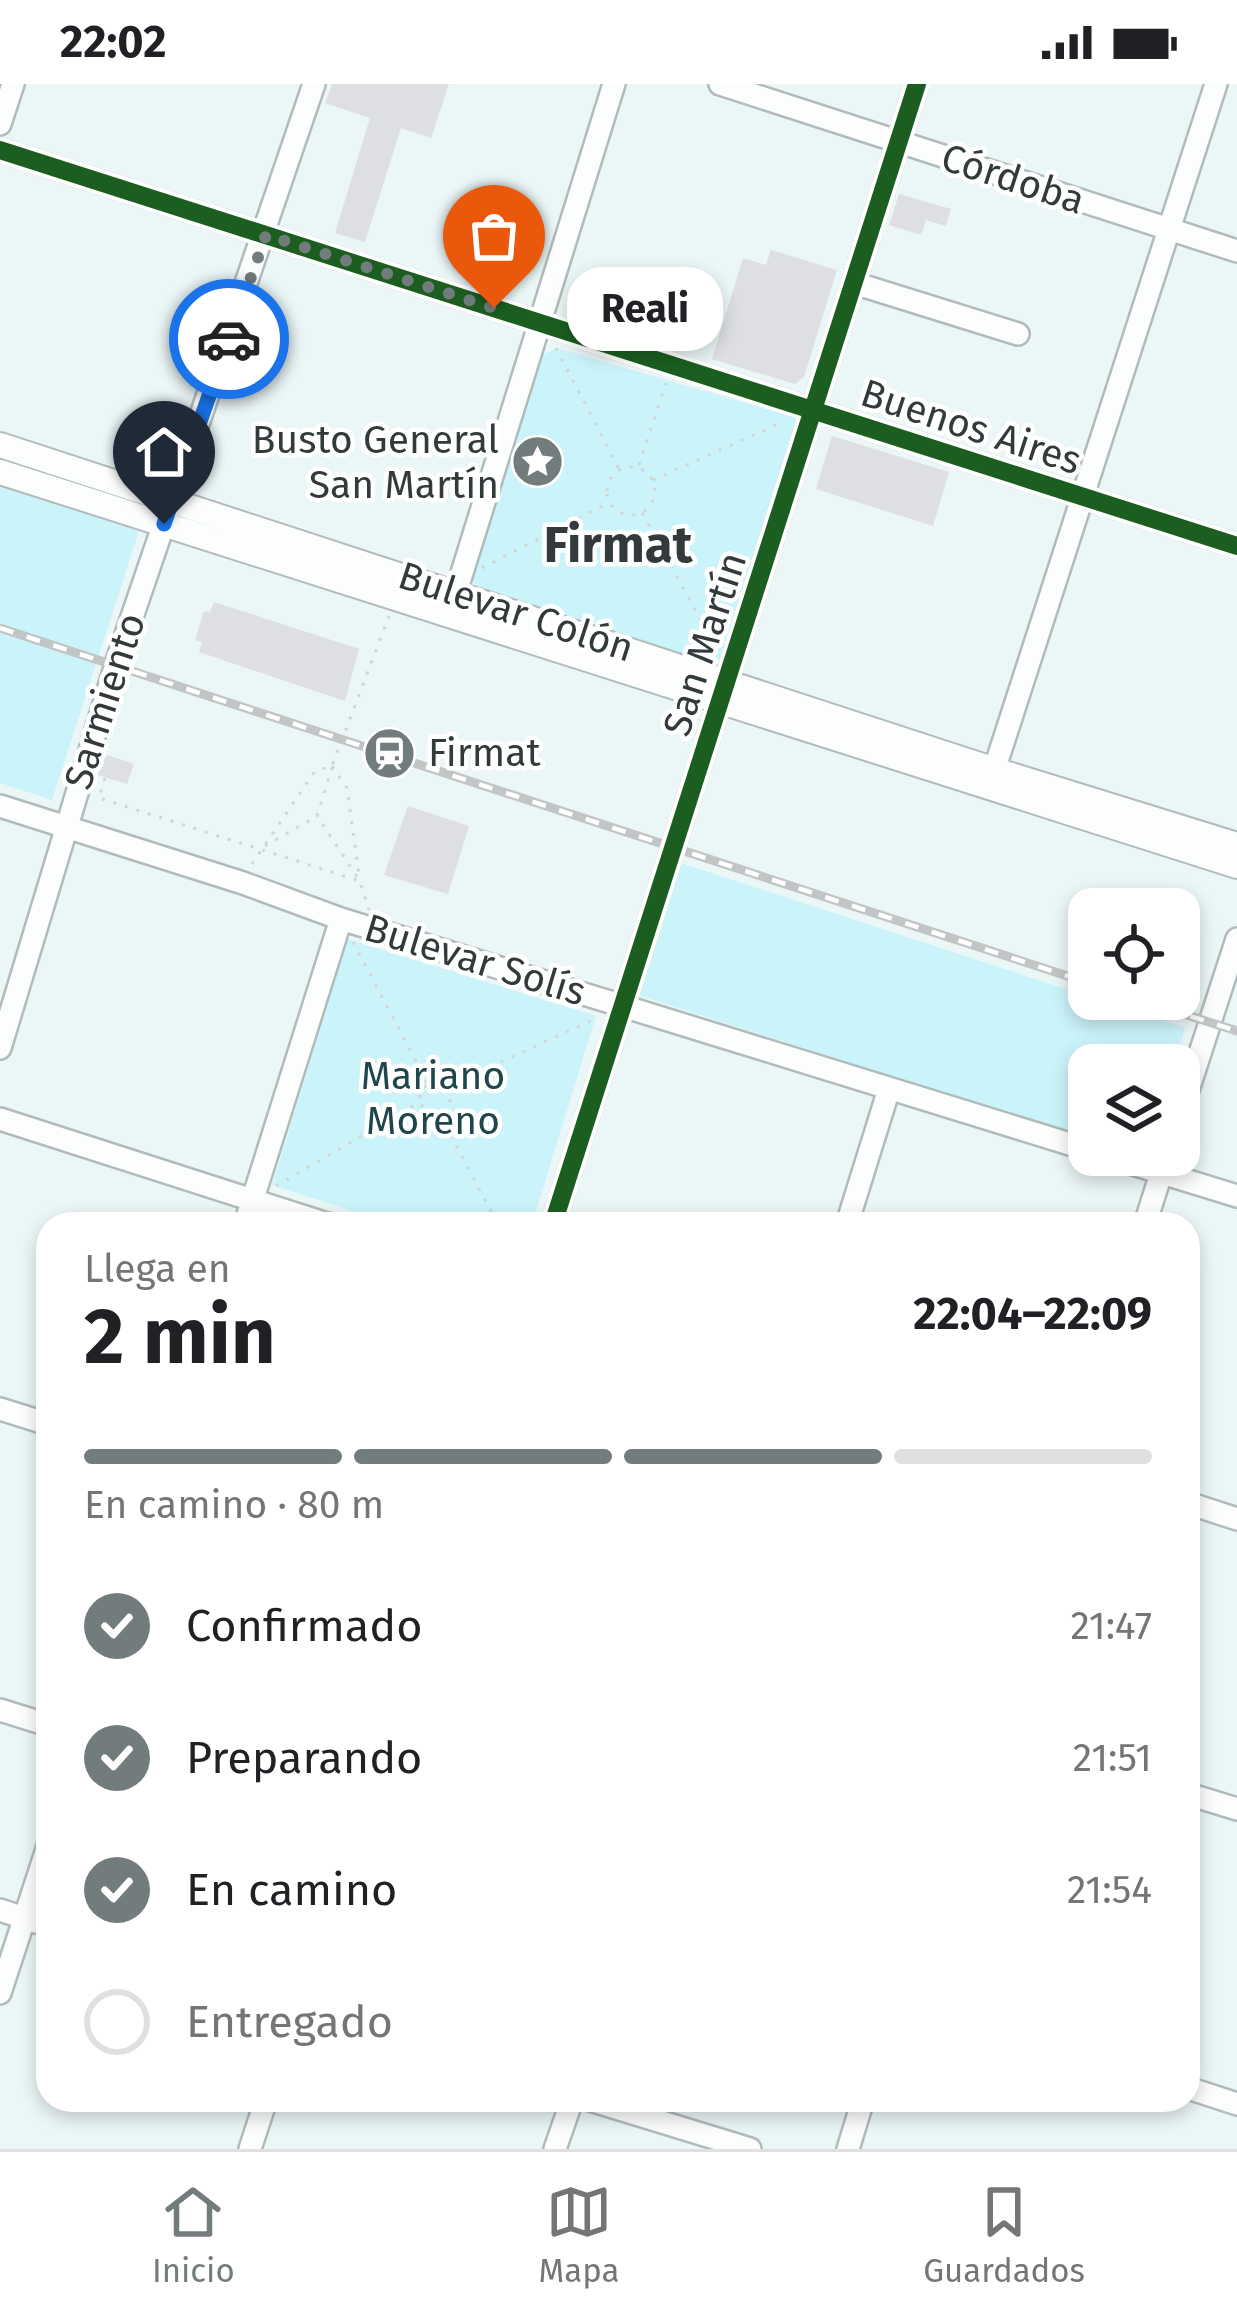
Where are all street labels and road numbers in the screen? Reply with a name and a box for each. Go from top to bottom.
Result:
street label: Córdoba [936,134,1090,224]
street label: Buenos Aires [855,370,1087,484]
street label: San Martín [654,546,756,742]
street label: Bulevar Colón [393,552,639,672]
street label: Sarmiento [55,607,155,795]
street label: Bulevar Solís [359,905,591,1015]

